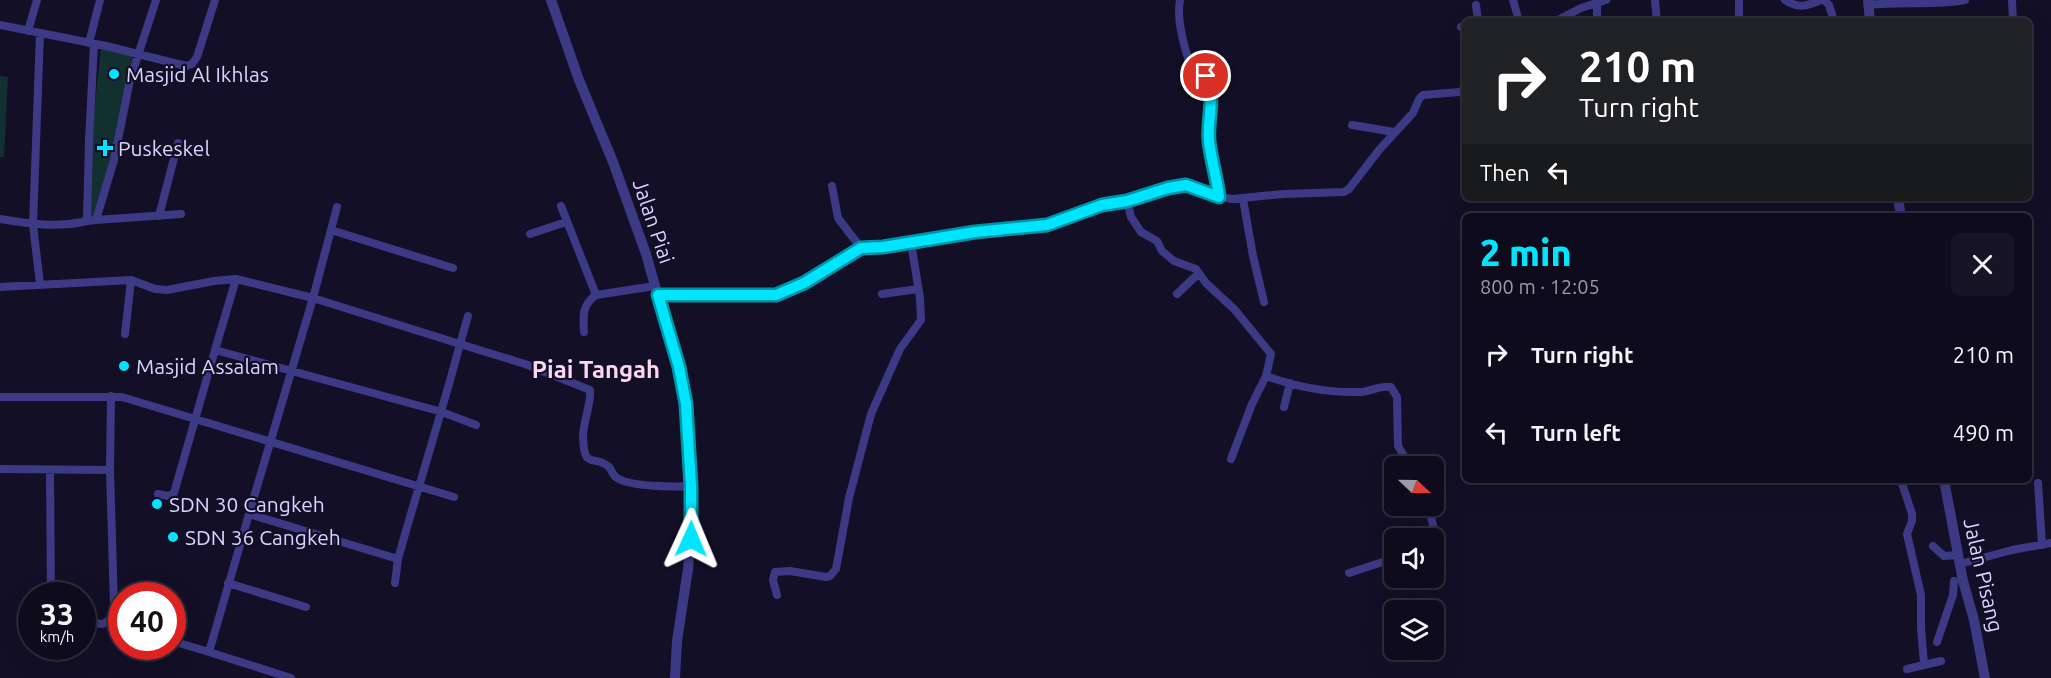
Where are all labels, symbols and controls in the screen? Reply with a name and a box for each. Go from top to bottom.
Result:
icon: right [1480,42,1558,120]
text: 210 m [1579,43,1696,90]
pin [1180,50,1231,101]
icon: arrive [1189,59,1222,92]
place label: Masjid Al Ikhlas [126,62,269,86]
marker: Masjid Al Ikhlas [107,67,121,81]
text: Turn right [1579,92,1699,122]
place label: Puskeskel [118,136,210,160]
marker: Puskeskel [96,139,114,157]
icon: left [1542,156,1575,189]
text: Then [1480,160,1530,185]
street label: Jalan Piai [628,176,680,266]
text: 2 min [1480,232,1572,273]
button: close [1951,233,2014,296]
text: 800 m · 12:05 [1480,275,1600,298]
icon: right [1480,338,1513,371]
text: Turn right [1531,342,1633,367]
text: 210 m [1953,342,2014,367]
place label: Masjid Assalam [136,354,279,378]
district label: Piai Tangah [532,356,660,383]
marker: Masjid Assalam [117,359,131,373]
icon: left [1480,416,1513,449]
text: Turn left [1531,420,1621,445]
text: 490 m [1953,420,2014,445]
north arrow [1384,456,1444,516]
map controls [1384,456,1444,660]
place label: SDN 30 Cangkeh [169,492,325,516]
marker: SDN 30 Cangkeh [150,497,164,511]
position arrow [659,507,723,571]
street label: Jalan Pisang [1959,516,2009,634]
place label: SDN 36 Cangkeh [185,525,341,549]
button: sound [1384,528,1444,588]
marker: SDN 36 Cangkeh [166,530,180,544]
speed limit sign: 40 [108,582,186,660]
text: 33 [40,597,74,631]
button: layers [1384,600,1444,660]
text: km/h [40,628,74,645]

